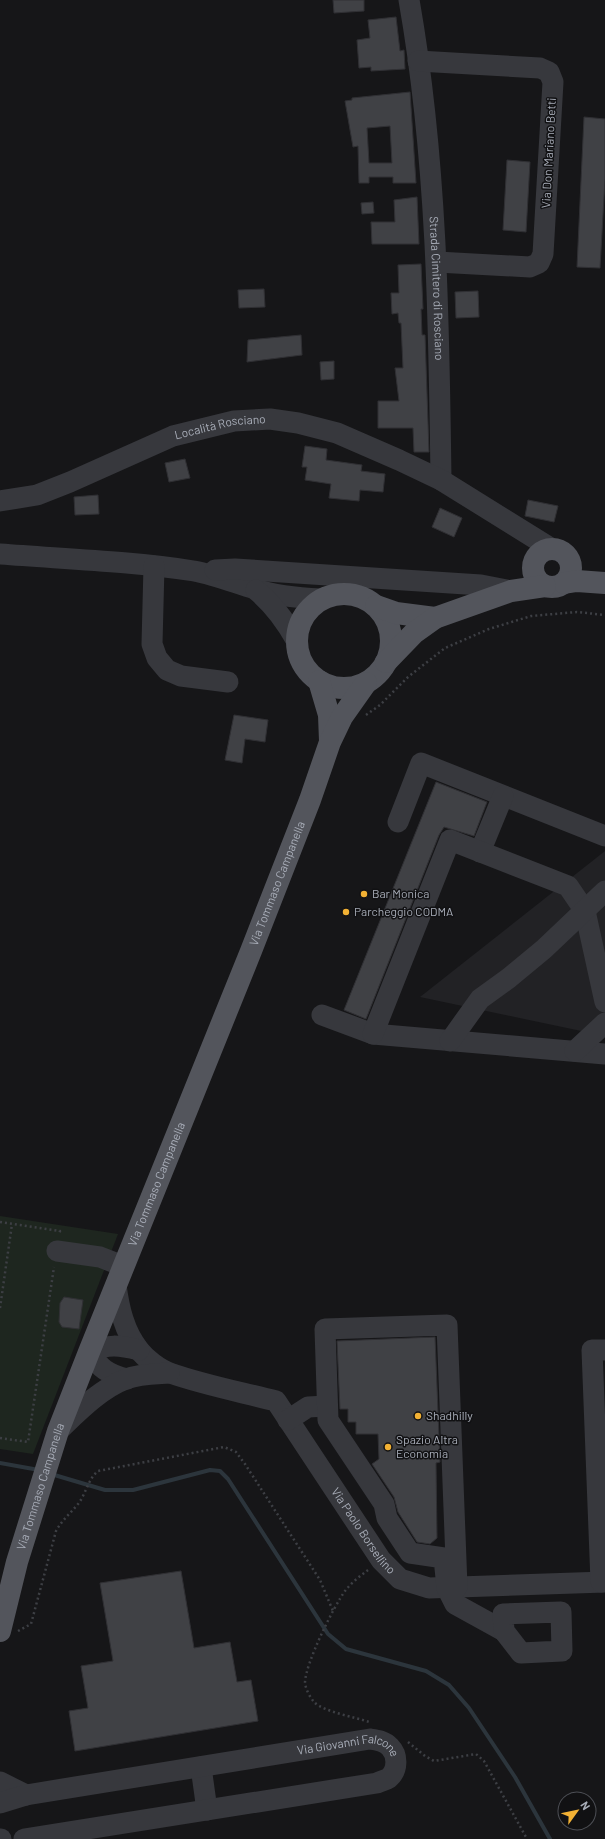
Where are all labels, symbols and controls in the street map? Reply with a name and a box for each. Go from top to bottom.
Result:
street label: Via Don Mariano Betti [538,97,558,209]
street label: Strada Cimitero di Rosciano [427,216,447,361]
street label: Località Rosciano [173,411,266,441]
street label: Via Tommaso Campanella [246,819,307,948]
place label: Bar Monica [372,886,429,900]
marker: Bar Monica [359,889,369,899]
place label: Parcheggio CODMA [354,904,453,918]
marker: Parcheggio CODMA [341,907,351,917]
street label: Via Tommaso Campanella [124,1120,187,1248]
place label: Shadhilly [426,1408,473,1422]
marker: Shadhilly [413,1411,423,1421]
street label: Via Tommaso Campanella [13,1421,66,1552]
place label: Spazio Altra Economia [396,1432,458,1460]
marker: Spazio Altra Economia [383,1442,393,1452]
street label: Via Paolo Borsellino [329,1485,399,1576]
street label: Via Giovanni Falcone [296,1731,403,1758]
north arrow [557,1791,597,1831]
text: N [578,1799,593,1812]

